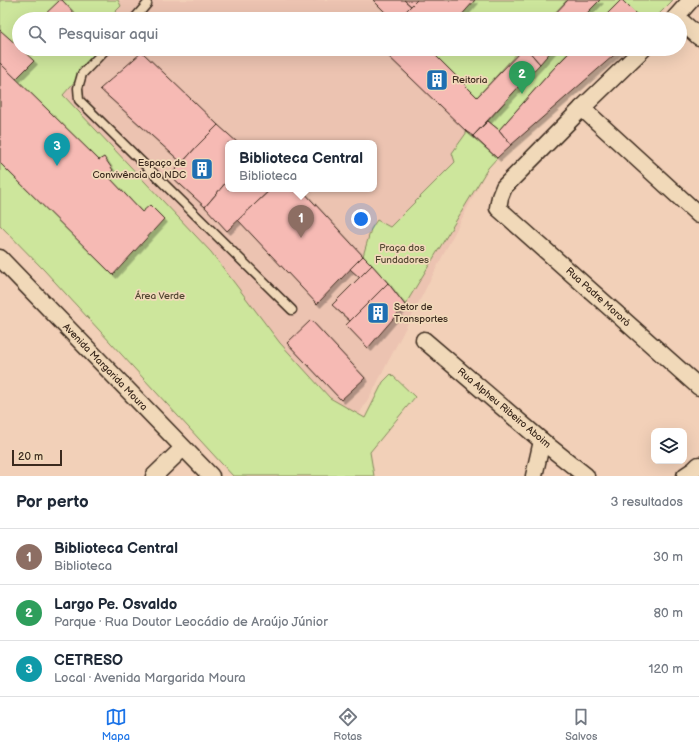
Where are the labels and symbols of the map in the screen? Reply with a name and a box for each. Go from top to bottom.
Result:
pin: 2 [509,61,535,94]
building icon: Reitoria [424,67,450,93]
place label: Reitoria [452,74,488,86]
pin: 3 [44,133,70,166]
building icon: Espaço de Convivência do NDC [189,156,215,182]
place label: Espaço de Convivência do NDC [92,157,186,181]
pin: 1 [288,205,314,238]
your location [351,209,371,229]
park label: Praça dos Fundadores [375,242,429,266]
street label: Rua Padre Mororó [563,265,633,329]
park label: Área Verde [135,290,185,302]
building icon: Setor de Transportes [365,300,391,326]
place label: Setor de Transportes [394,301,448,325]
street label: Avenida Margarida Moura [60,321,150,413]
street label: Rua Alpheu Ribeiro Aboim [455,365,553,451]
scale bar [12,448,62,467]

